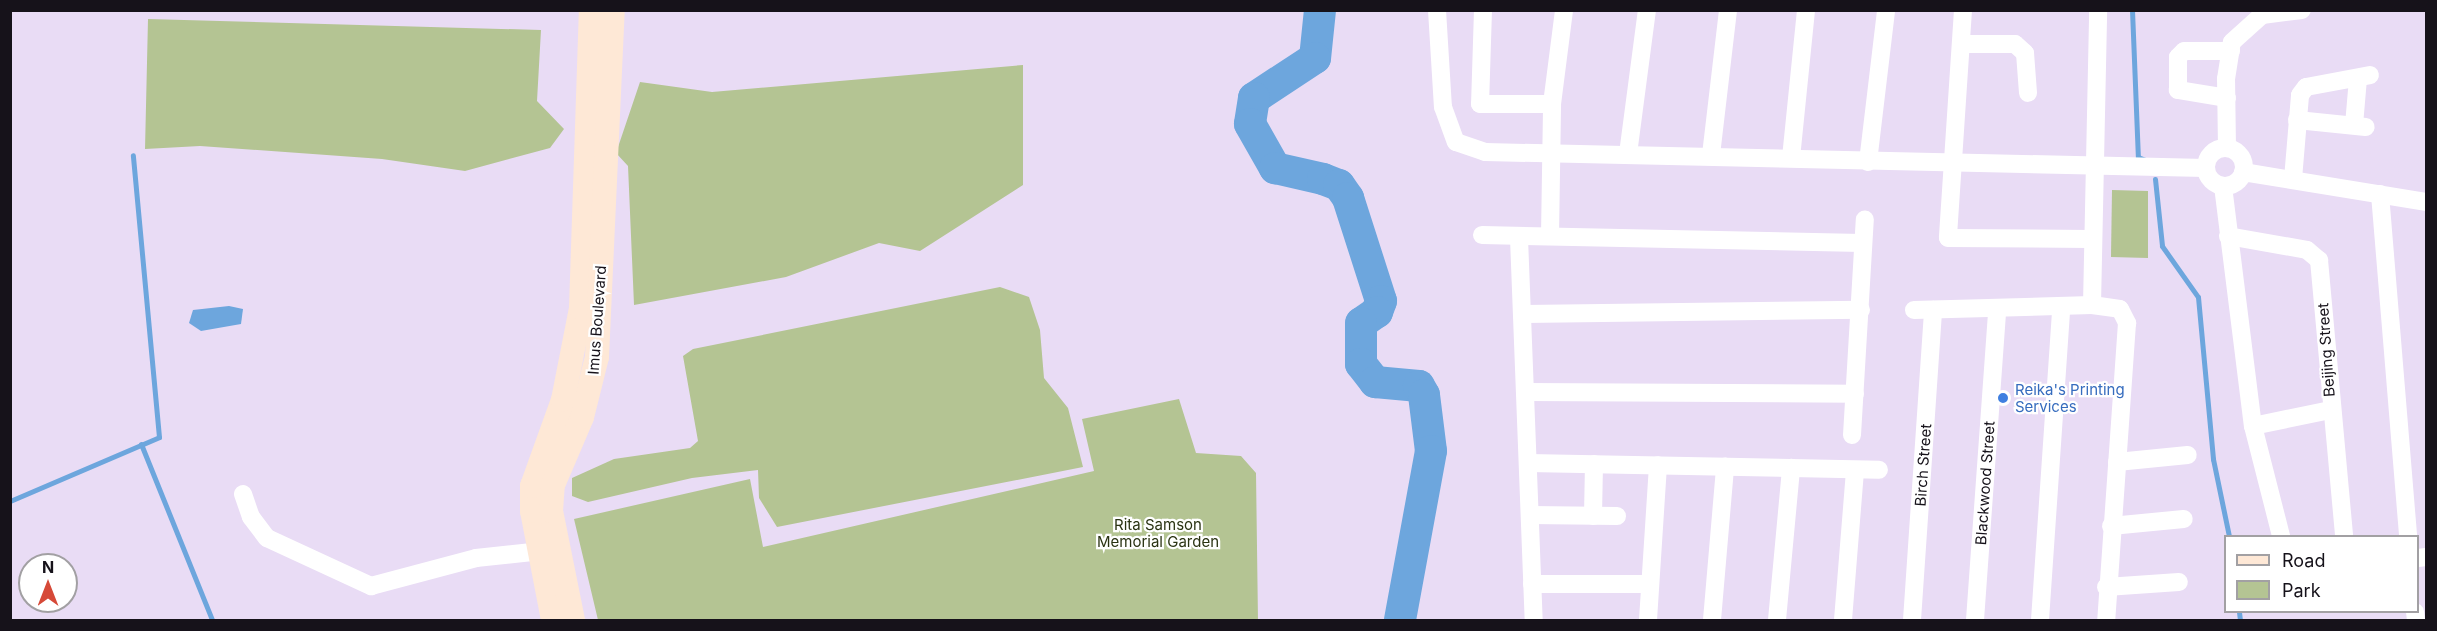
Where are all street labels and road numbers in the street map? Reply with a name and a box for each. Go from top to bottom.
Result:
street label: Imus Boulevard [584,265,610,375]
street label: Beijing Street [2314,302,2338,398]
street label: Blackwood Street [1972,420,1998,546]
street label: Birch Street [1911,423,1935,507]

